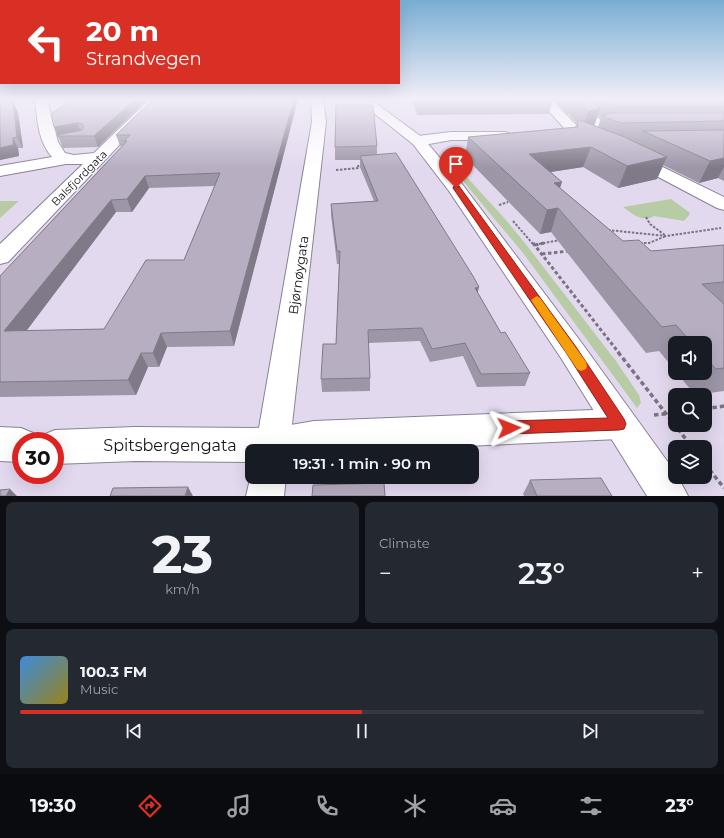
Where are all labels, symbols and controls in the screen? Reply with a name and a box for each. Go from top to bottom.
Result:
text: 20 m [86,14,159,48]
icon: left [20,16,72,68]
text: Strandvegen [86,48,202,70]
street label: Balsfjordgata [48,147,110,209]
pin [439,147,473,188]
icon: arrive [445,153,467,175]
street label: Bjørnøygata [285,235,311,315]
map controls [668,336,712,484]
button: sound [668,336,712,380]
button: search [668,388,712,432]
position arrow [488,407,530,449]
speed limit sign: 30 [12,432,64,484]
street label: Spitsbergengata [103,436,237,455]
button: layers [668,440,712,484]
text: 19:31 · 1 min · 90 m [293,454,431,473]
text: 23 [152,523,213,586]
text: Climate [379,535,430,551]
text: 23° [518,555,565,592]
text: − [379,560,392,587]
text: + [691,560,704,587]
text: km/h [165,581,200,597]
text: 100.3 FM [80,662,147,681]
text: Music [80,681,118,697]
icon: previous [123,720,145,742]
icon: pause [351,720,373,742]
icon: next [579,720,601,742]
icon: directions [136,792,164,820]
icon: music [225,792,253,820]
icon: phone [313,792,341,820]
icon: climate [401,792,429,820]
icon: car [489,792,517,820]
icon: filters [577,792,605,820]
text: 19:30 [30,795,76,817]
text: 23° [665,795,694,817]

